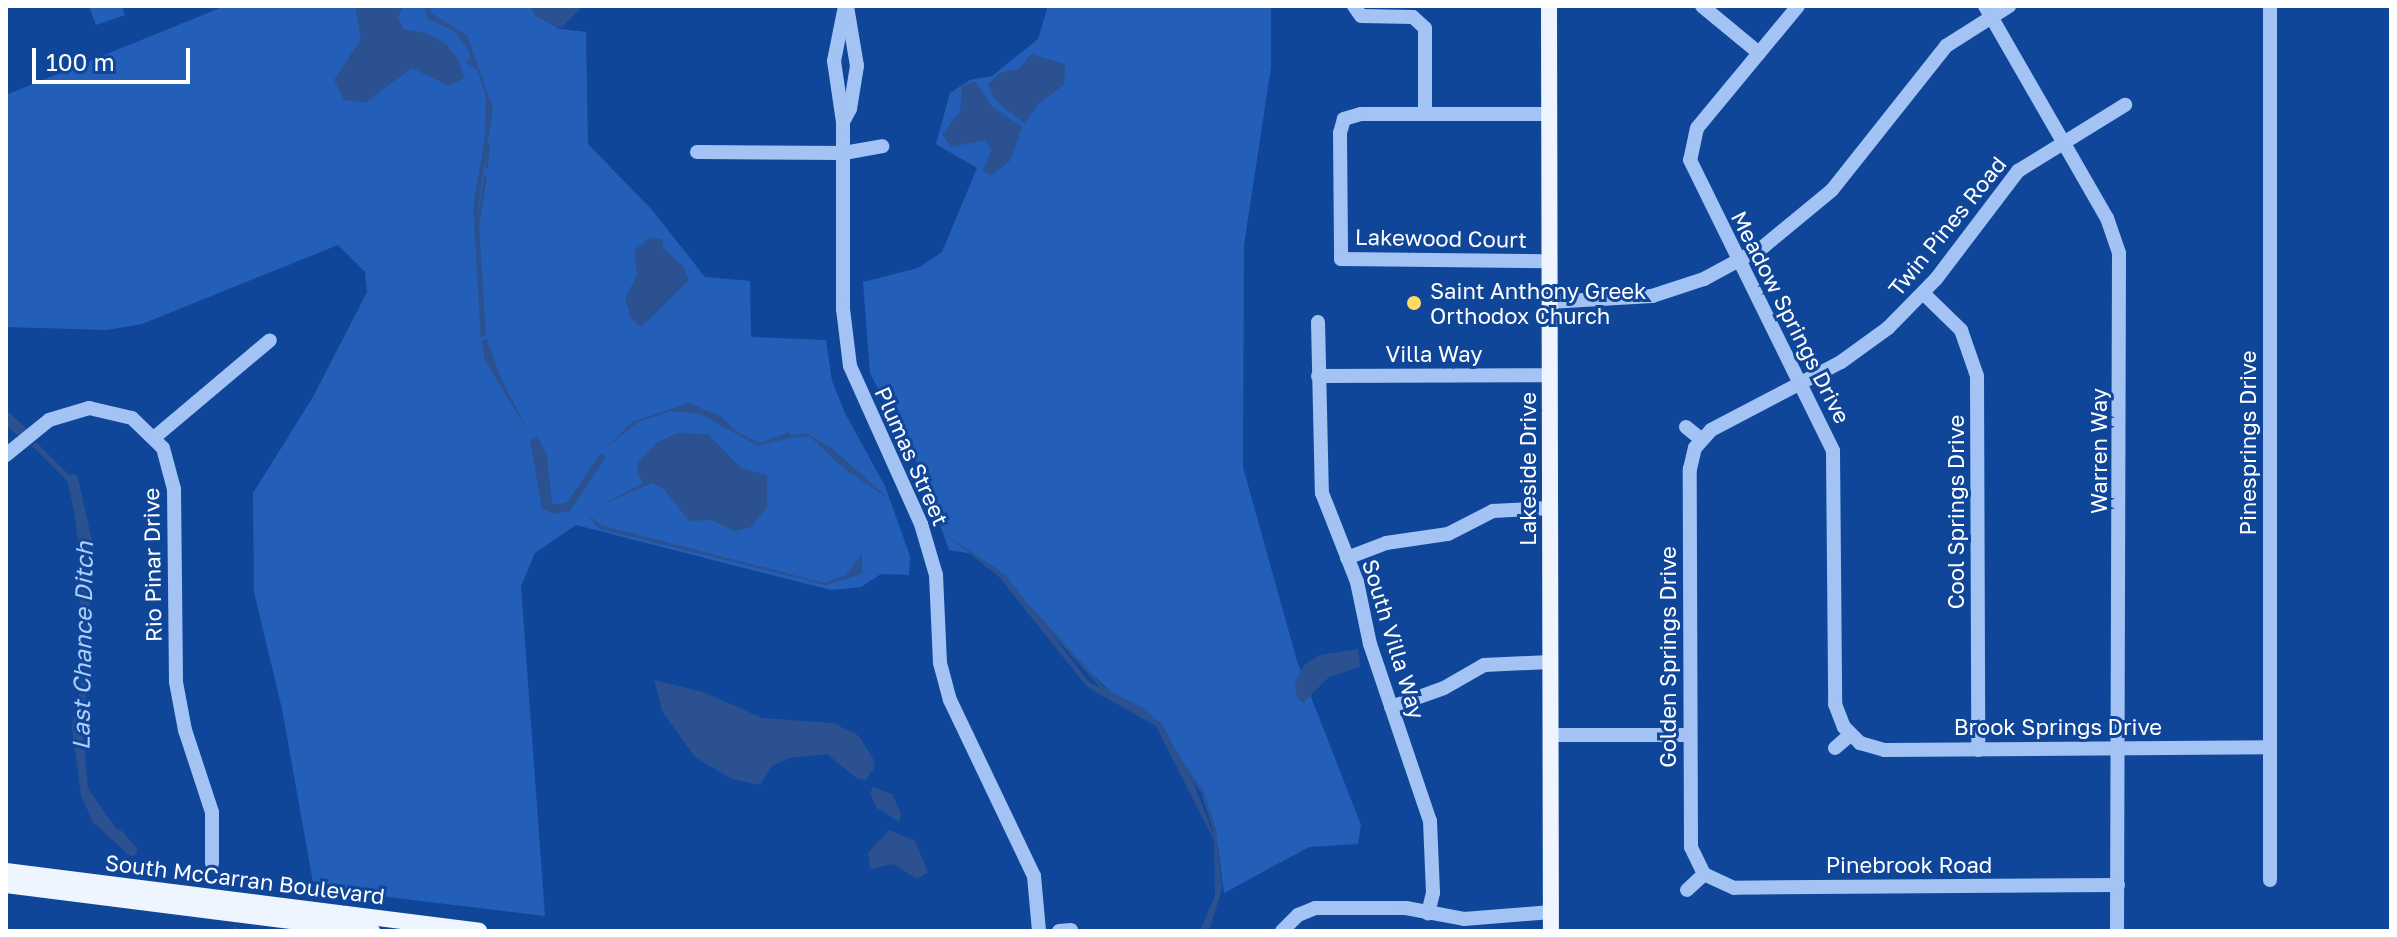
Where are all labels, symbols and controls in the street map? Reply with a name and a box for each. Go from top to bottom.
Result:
scale bar [36,32,194,82]
text: 100 m [46,47,115,76]
street label: Twin Pines Road [1883,151,2011,301]
street label: Meadow Springs Drive [1726,206,1856,428]
street label: Lakewood Court [1355,223,1527,253]
place label: Saint Anthony Greek Orthodox Church [1430,277,1646,328]
marker: Saint Anthony Greek Orthodox Church [1405,294,1423,312]
street label: Villa Way [1385,341,1483,367]
street label: Pinesprings Drive [2235,351,2261,535]
street label: Plumas Street [870,383,954,529]
street label: Warren Way [2086,388,2112,514]
street label: Lakeside Drive [1515,392,1541,546]
street label: Cool Springs Drive [1943,415,1969,609]
street label: Rio Pinar Drive [137,488,167,642]
water label: Last Chance Ditch [66,541,98,751]
street label: Golden Springs Drive [1655,546,1681,768]
street label: South Villa Way [1357,556,1431,722]
street label: Brook Springs Drive [1954,714,2162,740]
street label: South McCarran Boulevard [104,849,386,909]
street label: Pinebrook Road [1826,852,1992,878]

